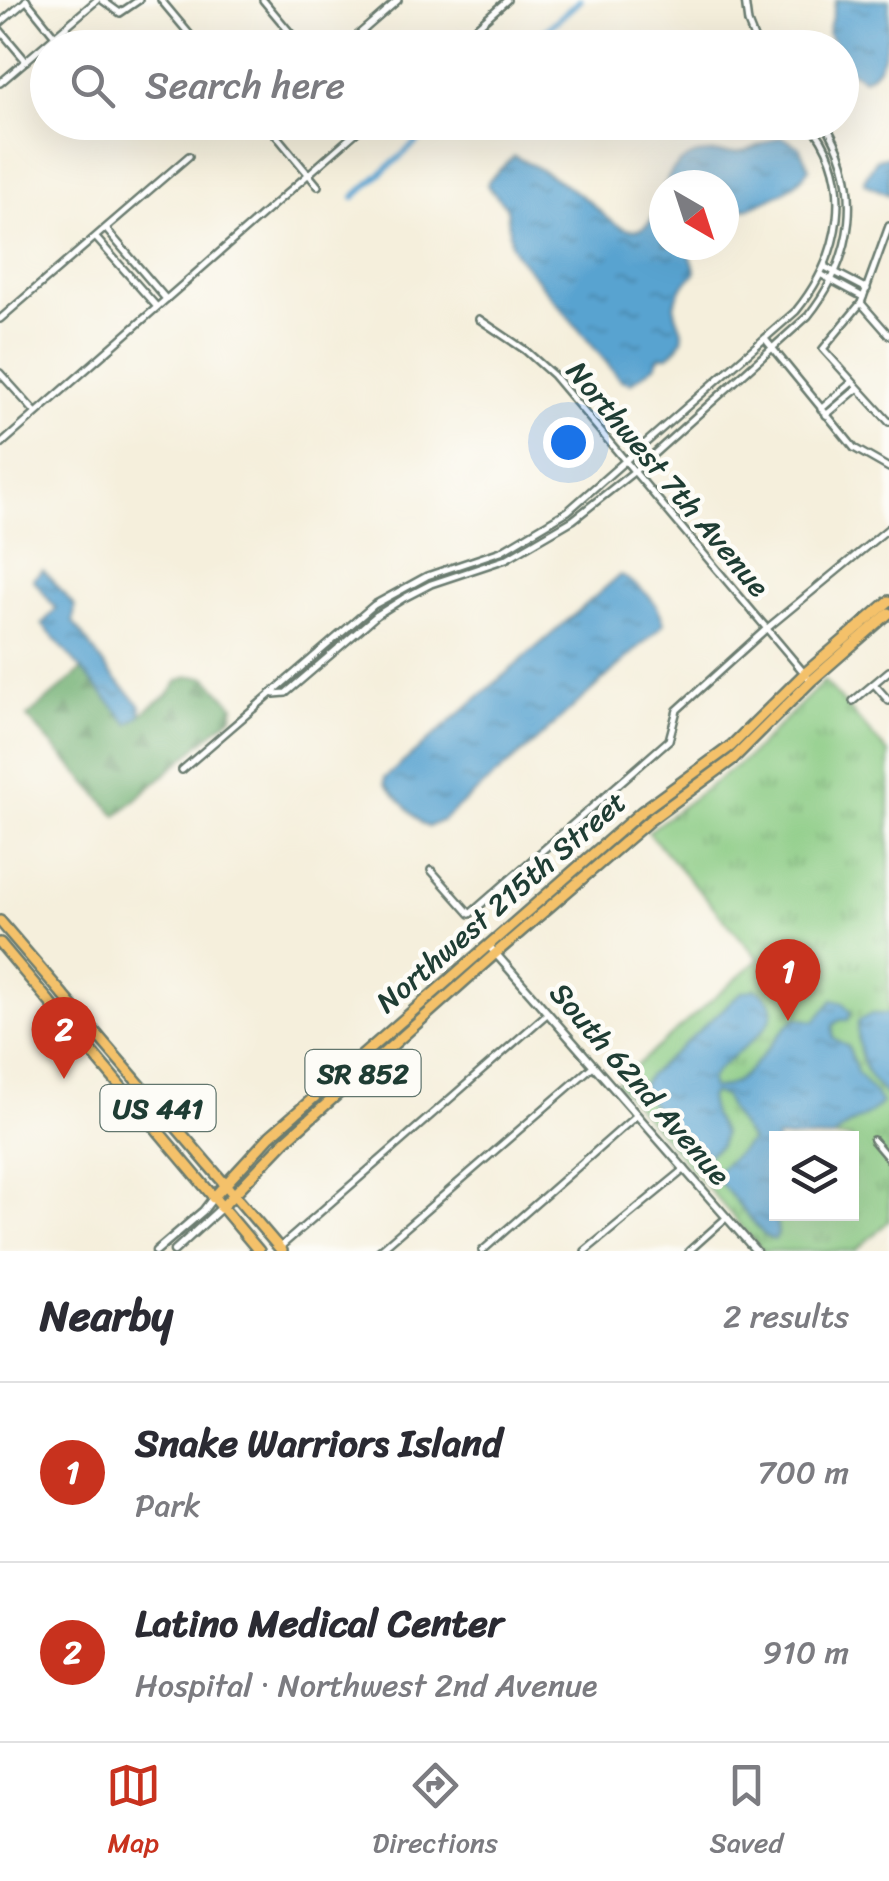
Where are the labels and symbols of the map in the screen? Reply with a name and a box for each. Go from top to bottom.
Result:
north arrow [649,170,739,260]
street label: Northwest 7th Avenue [552,348,784,610]
your location [543,417,594,468]
street label: Northwest 215th Street [363,777,639,1027]
pin: 1 [756,938,820,1021]
street label: South 62nd Avenue [535,969,745,1199]
pin: 2 [32,996,96,1079]
road number: SR 852 [306,1050,420,1096]
road number: US 441 [100,1085,216,1131]

